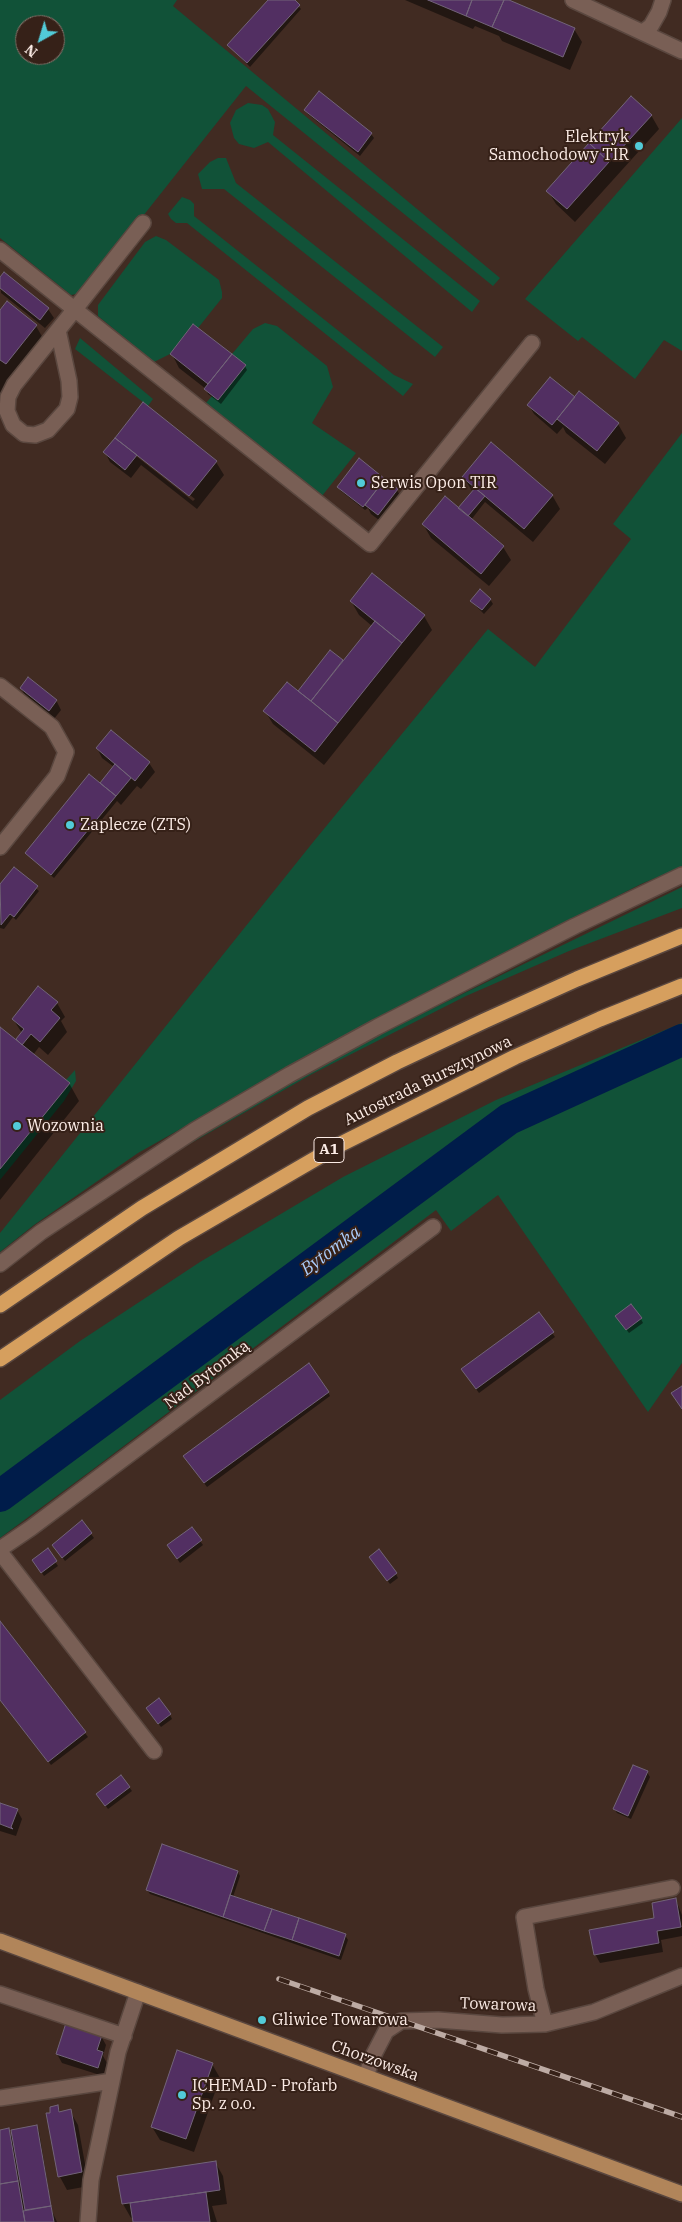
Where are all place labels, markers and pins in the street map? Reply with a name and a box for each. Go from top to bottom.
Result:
place label: Elektryk Samochodowy TIR [489,127,629,165]
marker: Elektryk Samochodowy TIR [633,140,645,152]
place label: Serwis Opon TIR [371,473,497,493]
marker: Serwis Opon TIR [355,477,367,489]
place label: Zaplecze (ZTS) [80,815,191,835]
marker: Zaplecze (ZTS) [64,819,76,831]
place label: Wozownia [27,1116,104,1136]
marker: Wozownia [11,1120,23,1132]
place label: Gliwice Towarowa [272,2010,408,2030]
marker: Gliwice Towarowa [256,2014,268,2026]
place label: ICHEMAD - Profarb Sp. z o.o. [192,2076,337,2114]
marker: ICHEMAD - Profarb Sp. z o.o. [176,2089,188,2101]

